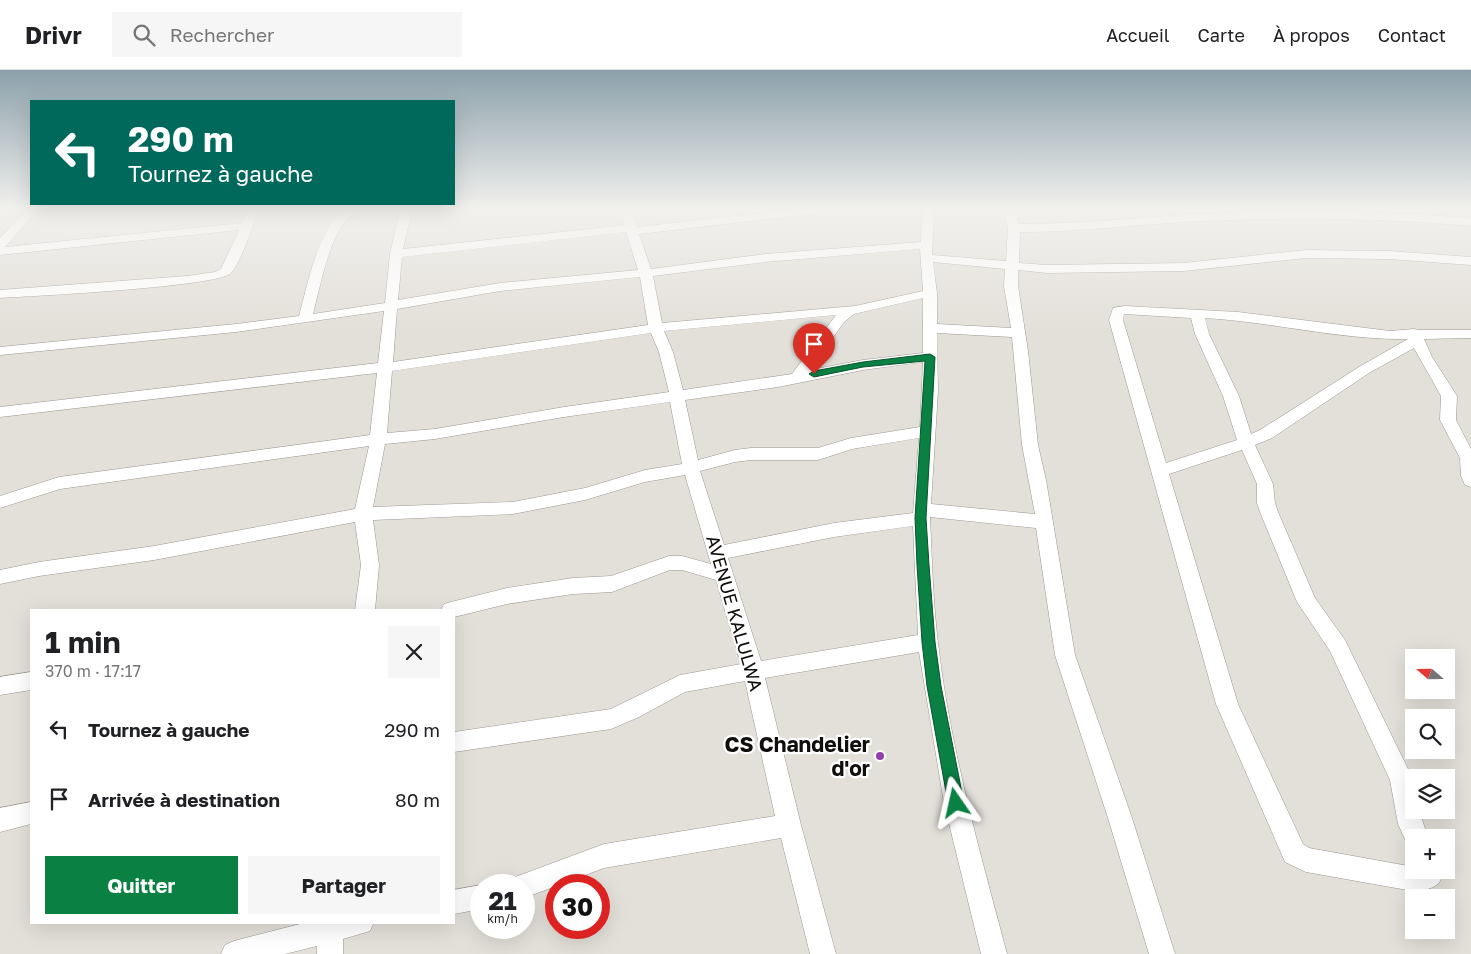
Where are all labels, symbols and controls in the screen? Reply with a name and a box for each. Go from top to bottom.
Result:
search box [112,12,462,57]
text: Drivr [25,20,82,49]
icon: search [130,21,158,49]
text: Rechercher [170,23,274,46]
text: Accueil [1106,24,1170,46]
text: Carte [1198,24,1245,46]
text: À propos [1273,24,1350,46]
text: Contact [1378,24,1446,46]
text: 290 m [128,118,234,160]
icon: left [45,120,110,185]
text: Tournez à gauche [128,160,313,187]
pin [793,323,835,374]
icon: arrive [800,330,828,358]
street label: AVENUE KALULWA [702,533,768,693]
text: 1 min [45,624,121,660]
button: close [388,626,440,678]
north arrow [1405,649,1455,699]
map controls [1405,649,1455,939]
text: 370 m · 17:17 [45,661,141,681]
button: search [1405,709,1455,759]
icon: left [45,715,73,743]
text: Tournez à gauche [88,718,249,741]
text: 290 m [384,718,440,741]
place label: CS Chandelier d'or [725,731,870,781]
marker: CS Chandelier d'or [874,750,886,762]
button: layers [1405,769,1455,819]
position arrow [929,776,981,828]
icon: arrive [45,785,73,813]
text: Arrivée à destination [88,788,280,811]
text: 80 m [395,788,440,811]
button: + [1405,829,1455,879]
button: Quitter [45,856,238,914]
button: Partager [248,856,440,914]
speed limit sign: 30 [545,874,610,939]
text: 21 [488,885,517,916]
button: − [1405,889,1455,939]
text: km/h [487,911,518,926]

